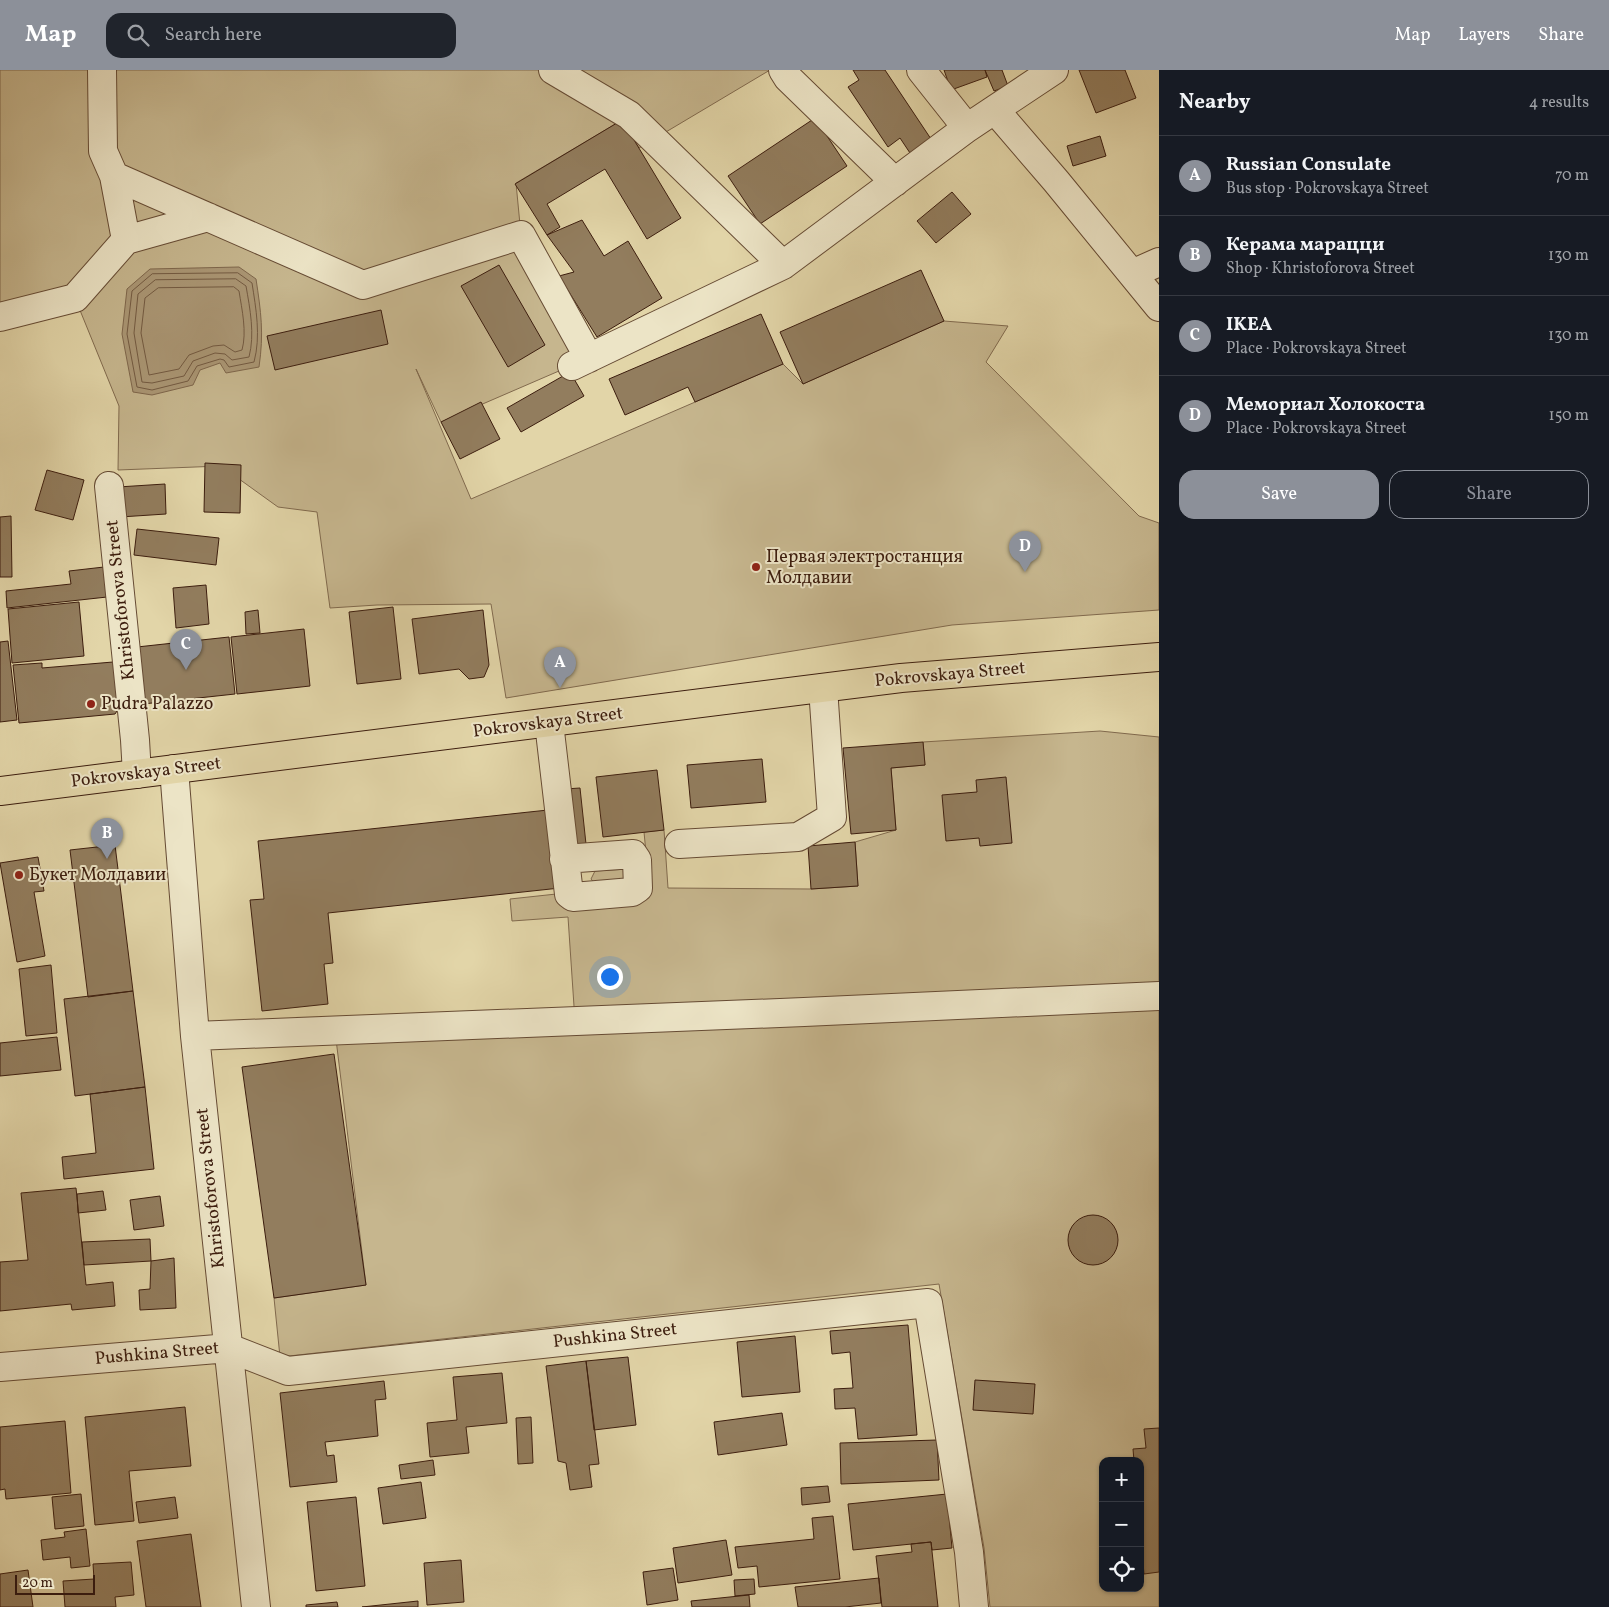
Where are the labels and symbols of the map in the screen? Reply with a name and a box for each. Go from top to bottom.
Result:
street label: Khristoforova Street [100,519,142,681]
pin: D [1009,531,1041,572]
place label: Первая электростанция Молдавии [766,545,963,591]
marker: Первая электростанция Молдавии [750,561,762,573]
pin: C [170,629,202,670]
pin: A [544,647,576,688]
street label: Pokrovskaya Street [874,656,1026,694]
place label: Pudra Palazzo [101,692,213,717]
marker: Pudra Palazzo [85,698,97,710]
street label: Pokrovskaya Street [471,701,625,745]
street label: Pokrovskaya Street [69,751,223,795]
pin: B [91,818,123,859]
place label: Букет Молдавии [29,863,166,888]
marker: Букет Молдавии [13,869,25,881]
your location [597,964,623,990]
street label: Khristoforova Street [190,1107,232,1269]
street label: Pushkina Street [552,1317,678,1355]
street label: Pushkina Street [94,1336,220,1372]
scale bar [15,1572,95,1595]

